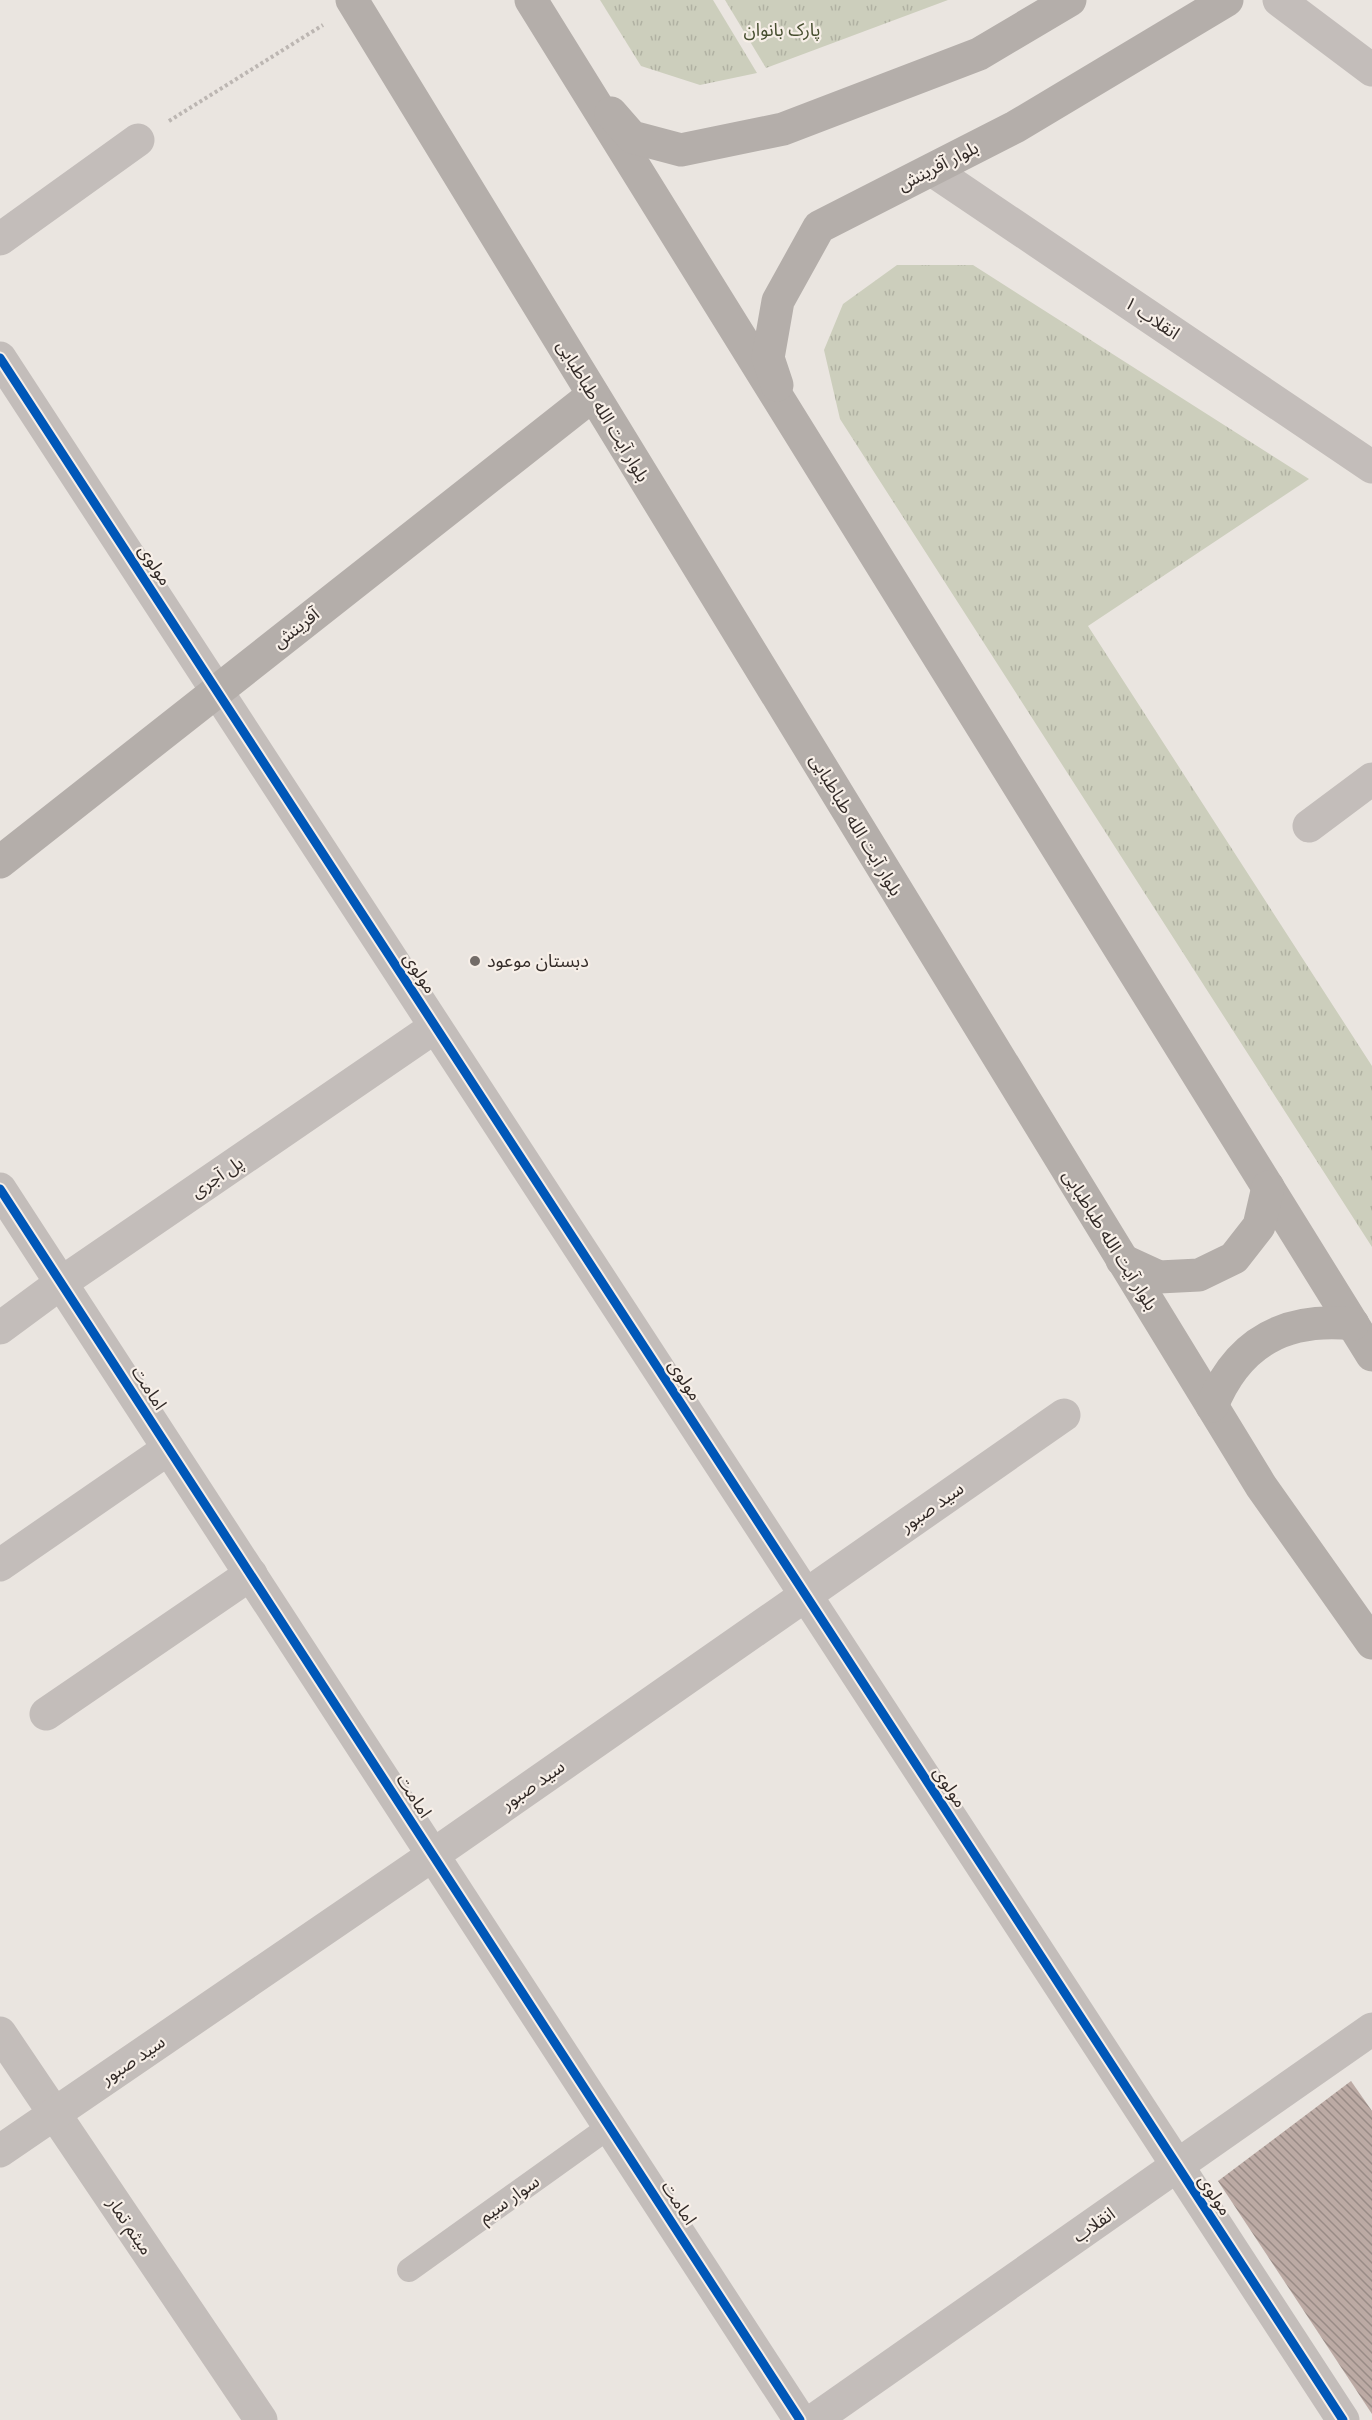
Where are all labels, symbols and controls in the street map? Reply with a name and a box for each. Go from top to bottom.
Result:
park label: پارک بانوان [744,18,820,42]
street label: بلوار آفرینش [894,135,982,197]
street label: انقلاب ۱ [1120,291,1184,345]
street label: بلوار آیت الله طباطبایی [551,336,655,486]
street label: مولوی [133,540,177,590]
street label: آفرینش [268,602,325,654]
street label: بلوار آیت الله طباطبایی [804,750,908,900]
street label: مولوی [398,948,442,998]
place label: دبستان موعود [487,949,589,973]
marker: دبستان موعود [468,954,482,968]
street label: پل آجری [186,1151,248,1203]
street label: بلوار آیت الله طباطبایی [1057,1165,1163,1315]
street label: مولوی [663,1355,707,1405]
street label: امامت [126,1361,172,1415]
street label: سید صبور [895,1476,969,1538]
street label: سید صبور [496,1754,570,1816]
street label: مولوی [928,1762,972,1812]
street label: امامت [391,1769,437,1823]
street label: سید صبور [95,2030,170,2091]
street label: سوار سیم [474,2169,545,2229]
street label: مولوی [1193,2170,1237,2220]
street label: امامت [656,2176,702,2230]
street label: میثم تمار [100,2191,158,2260]
street label: انقلاب [1068,2202,1120,2248]

